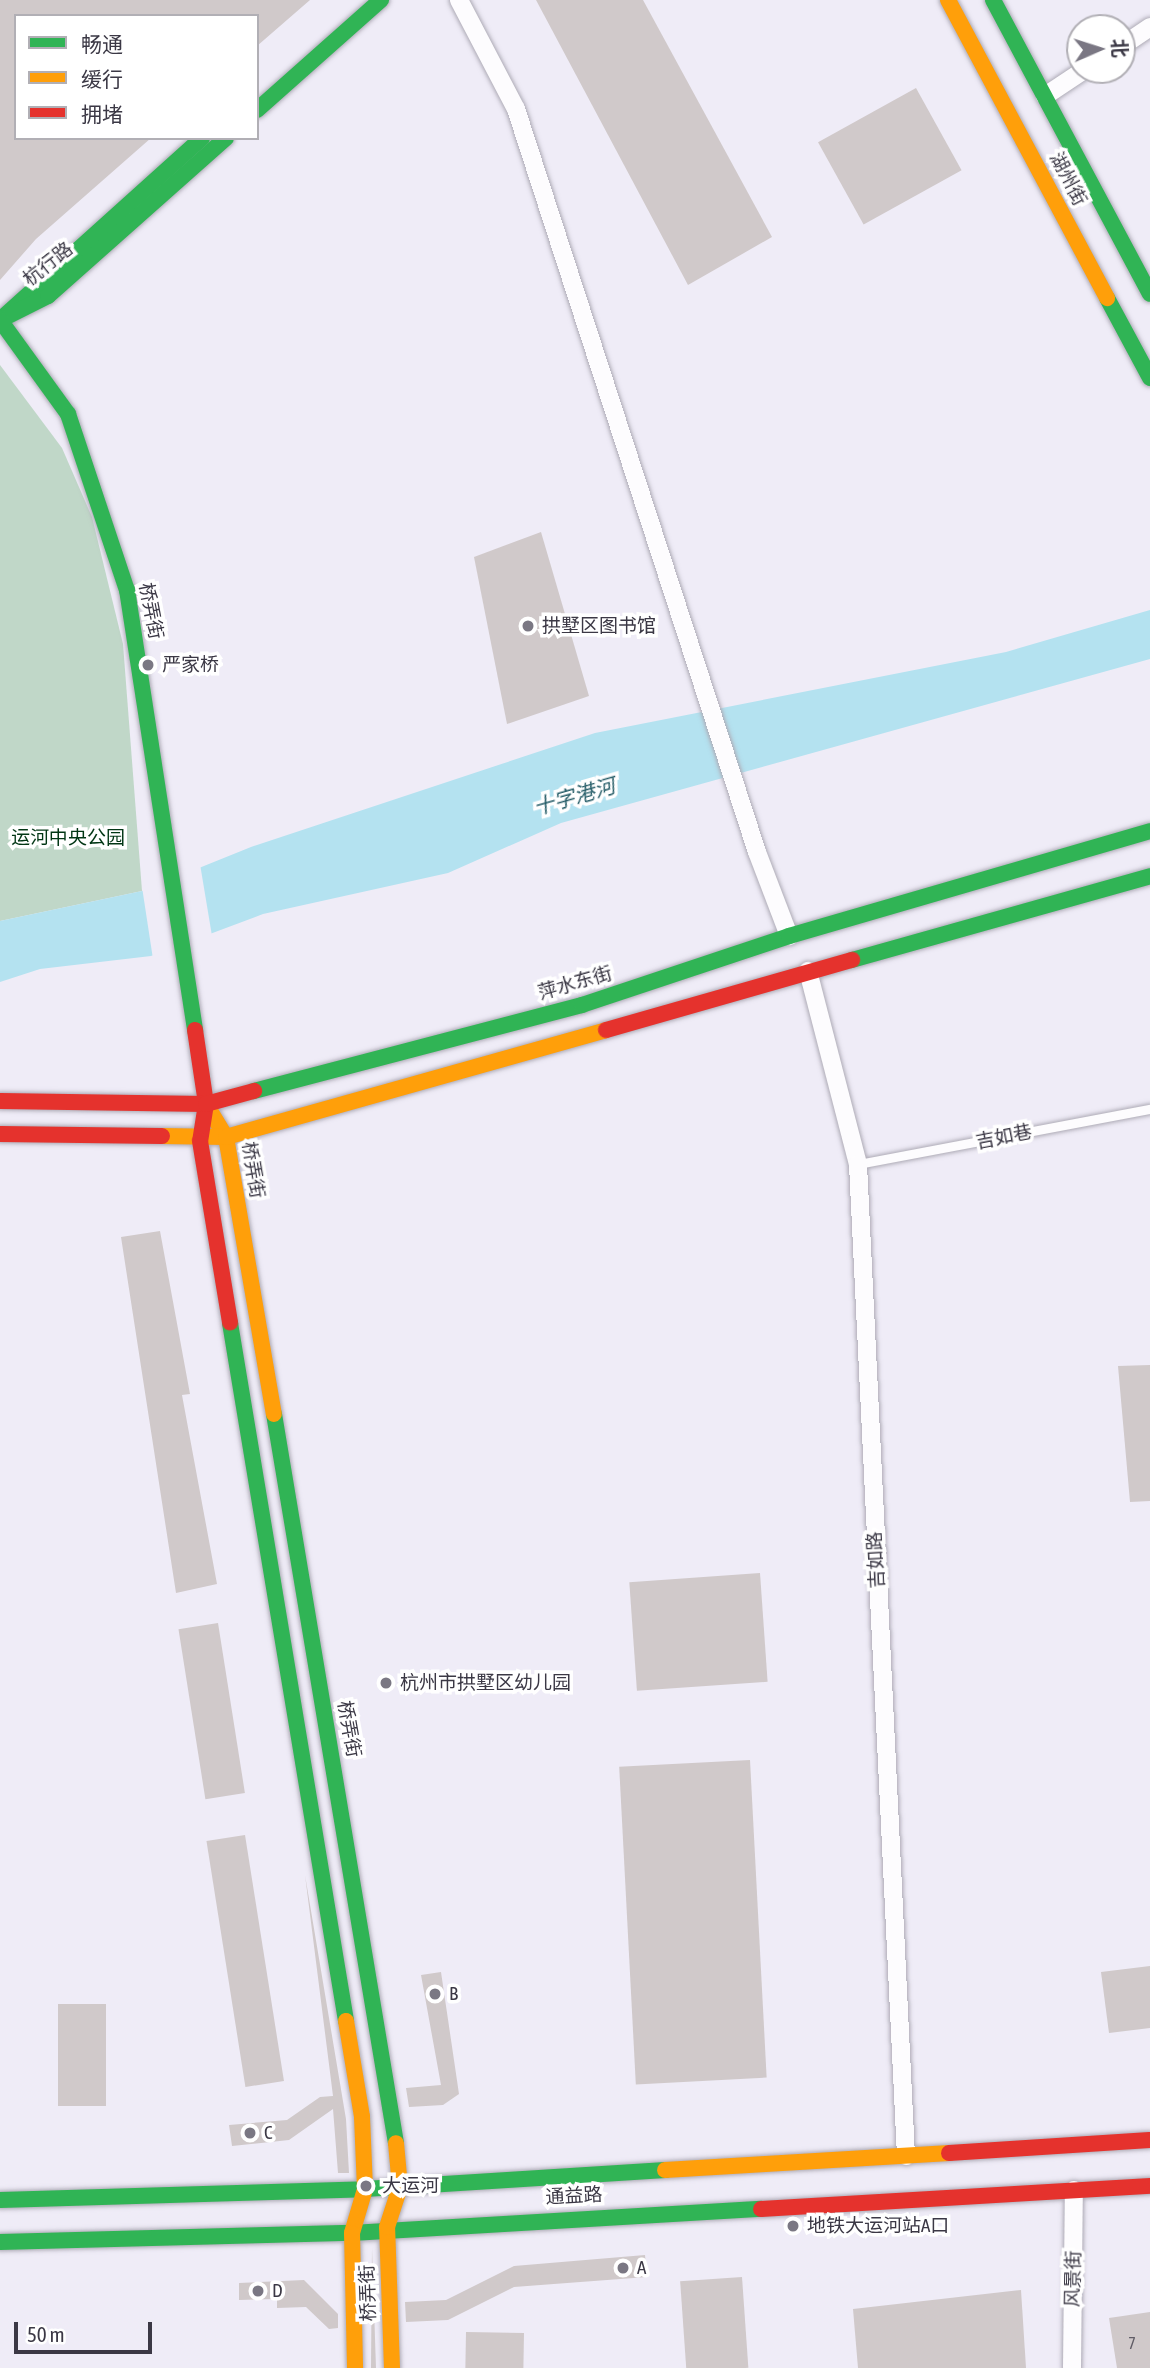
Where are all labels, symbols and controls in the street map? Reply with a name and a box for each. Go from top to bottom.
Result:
legend [14,14,259,140]
north arrow [1066,14,1136,84]
text: 畅通 [81,32,123,56]
text: 北 [1108,38,1131,58]
text: 缓行 [81,67,123,91]
text: 拥堵 [81,102,123,126]
street label: 湖州街 [1045,148,1091,210]
street label: 杭行路 [19,237,77,291]
street label: 桥弄街 [134,581,168,641]
place label: 拱墅区图书馆 [542,615,656,637]
marker: 拱墅区图书馆 [520,618,536,634]
place label: 严家桥 [162,654,219,676]
marker: 严家桥 [140,657,156,673]
water label: 十字港河 [530,772,618,820]
park label: 运河中央公园 [11,827,125,849]
street label: 萍水东街 [535,962,615,1004]
street label: 吉如巷 [974,1120,1034,1154]
street label: 桥弄街 [237,1140,269,1200]
street label: 吉如路 [863,1531,889,1589]
place label: 杭州市拱墅区幼儿园 [400,1672,571,1694]
marker: 杭州市拱墅区幼儿园 [378,1675,394,1691]
street label: 桥弄街 [333,1699,365,1759]
place label: B [449,1983,458,2005]
marker: B [427,1986,443,2002]
place label: C [264,2122,273,2144]
marker: C [242,2125,258,2141]
place label: 大运河 [382,2175,439,2197]
marker: 大运河 [356,2176,376,2196]
street label: 通益路 [545,2183,603,2209]
place label: 地铁大运河站A口 [807,2215,949,2237]
marker: 地铁大运河站A口 [785,2218,801,2234]
street label: 风景街 [1061,2250,1085,2308]
place label: A [637,2257,646,2279]
marker: A [615,2260,631,2276]
street label: 桥弄街 [356,2264,380,2322]
place label: D [272,2280,283,2302]
marker: D [250,2283,266,2299]
scale bar [18,2308,156,2352]
text: 50 m [27,2322,65,2346]
house number: 7 [1128,2333,1136,2353]

